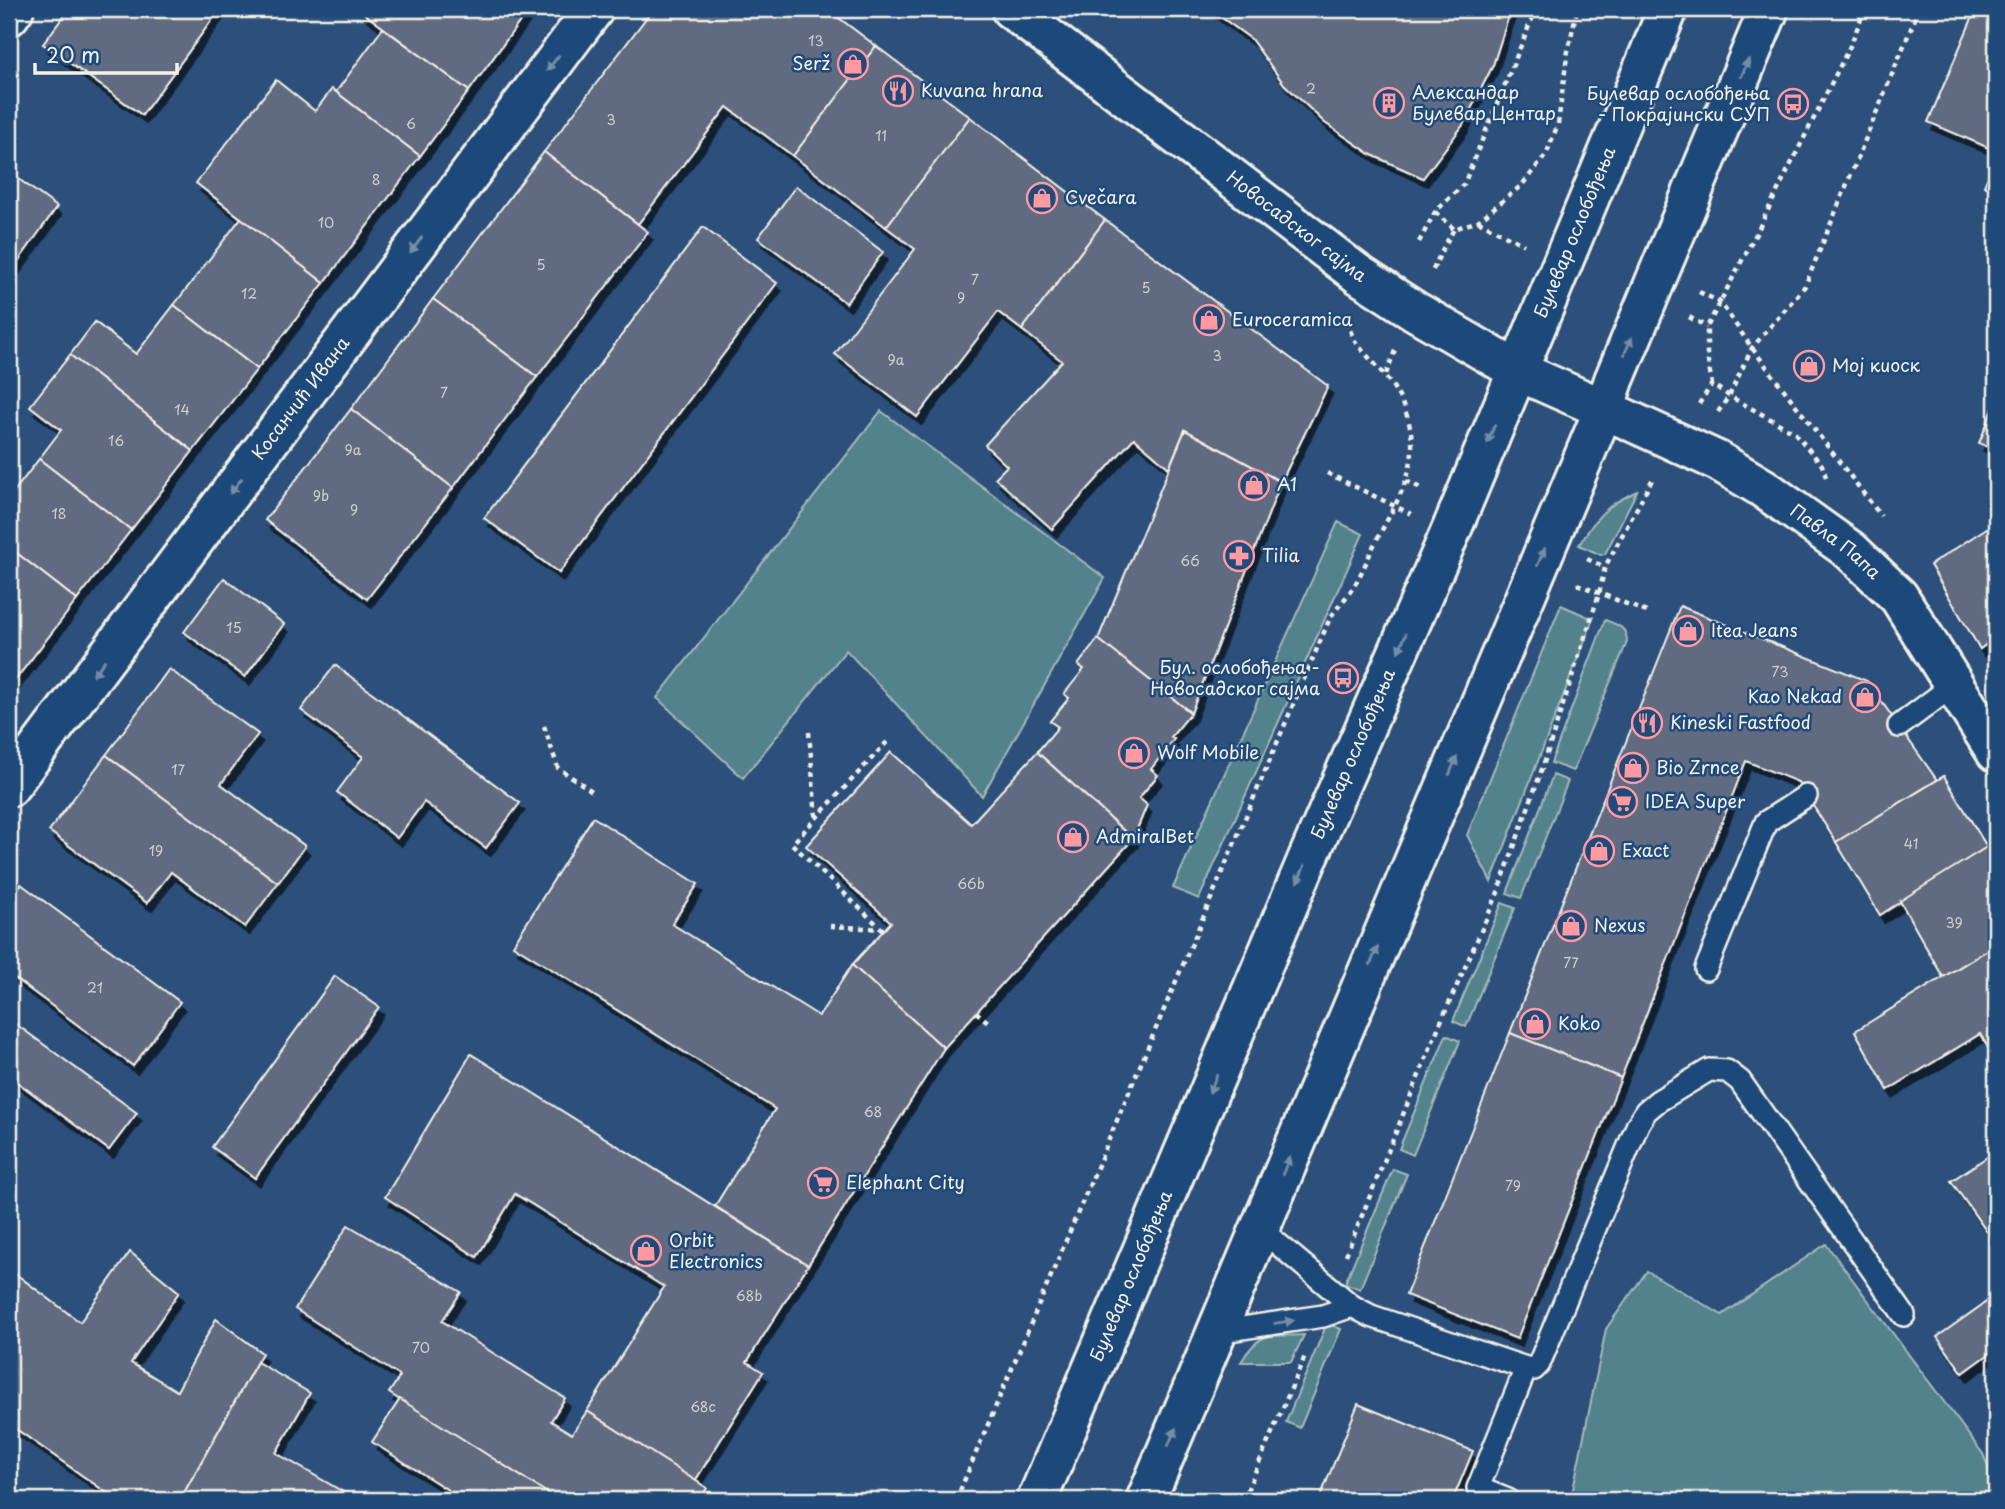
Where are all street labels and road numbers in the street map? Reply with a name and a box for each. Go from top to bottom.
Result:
street label: Булевар ослобођења [1526,141,1622,322]
street label: Новосадског сајма [1221,163,1372,288]
street label: Косанчић Ивана [245,330,356,465]
street label: Павла Папа [1785,497,1888,585]
street label: Булевар ослобођења [1303,663,1401,843]
street label: Булевар ослобођења [1082,1185,1179,1365]

